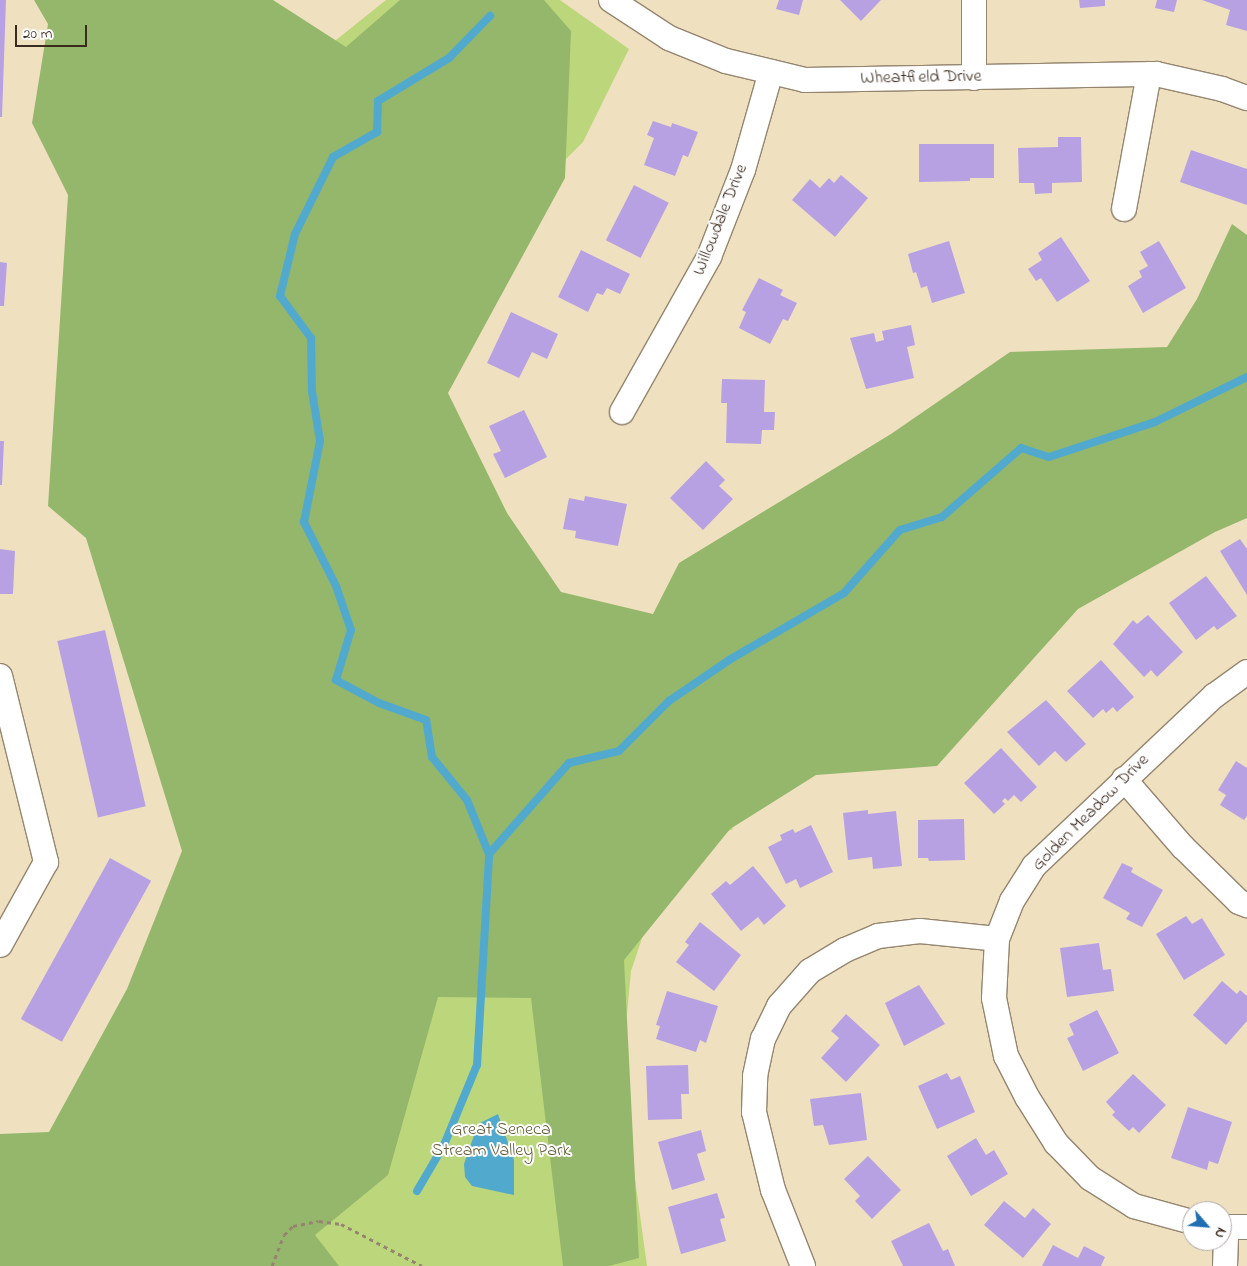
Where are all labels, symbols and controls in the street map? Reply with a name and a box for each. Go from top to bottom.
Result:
scale bar [18,15,90,47]
text: 20 m [23,23,52,45]
street label: Wheatfield Drive [860,66,982,90]
street label: Willowdale Drive [689,161,753,279]
street label: Golden Meadow Drive [1028,750,1154,876]
park label: Great Seneca Stream Valley Park [432,1120,570,1162]
north arrow [1182,1201,1232,1251]
text: N [1208,1224,1231,1242]

